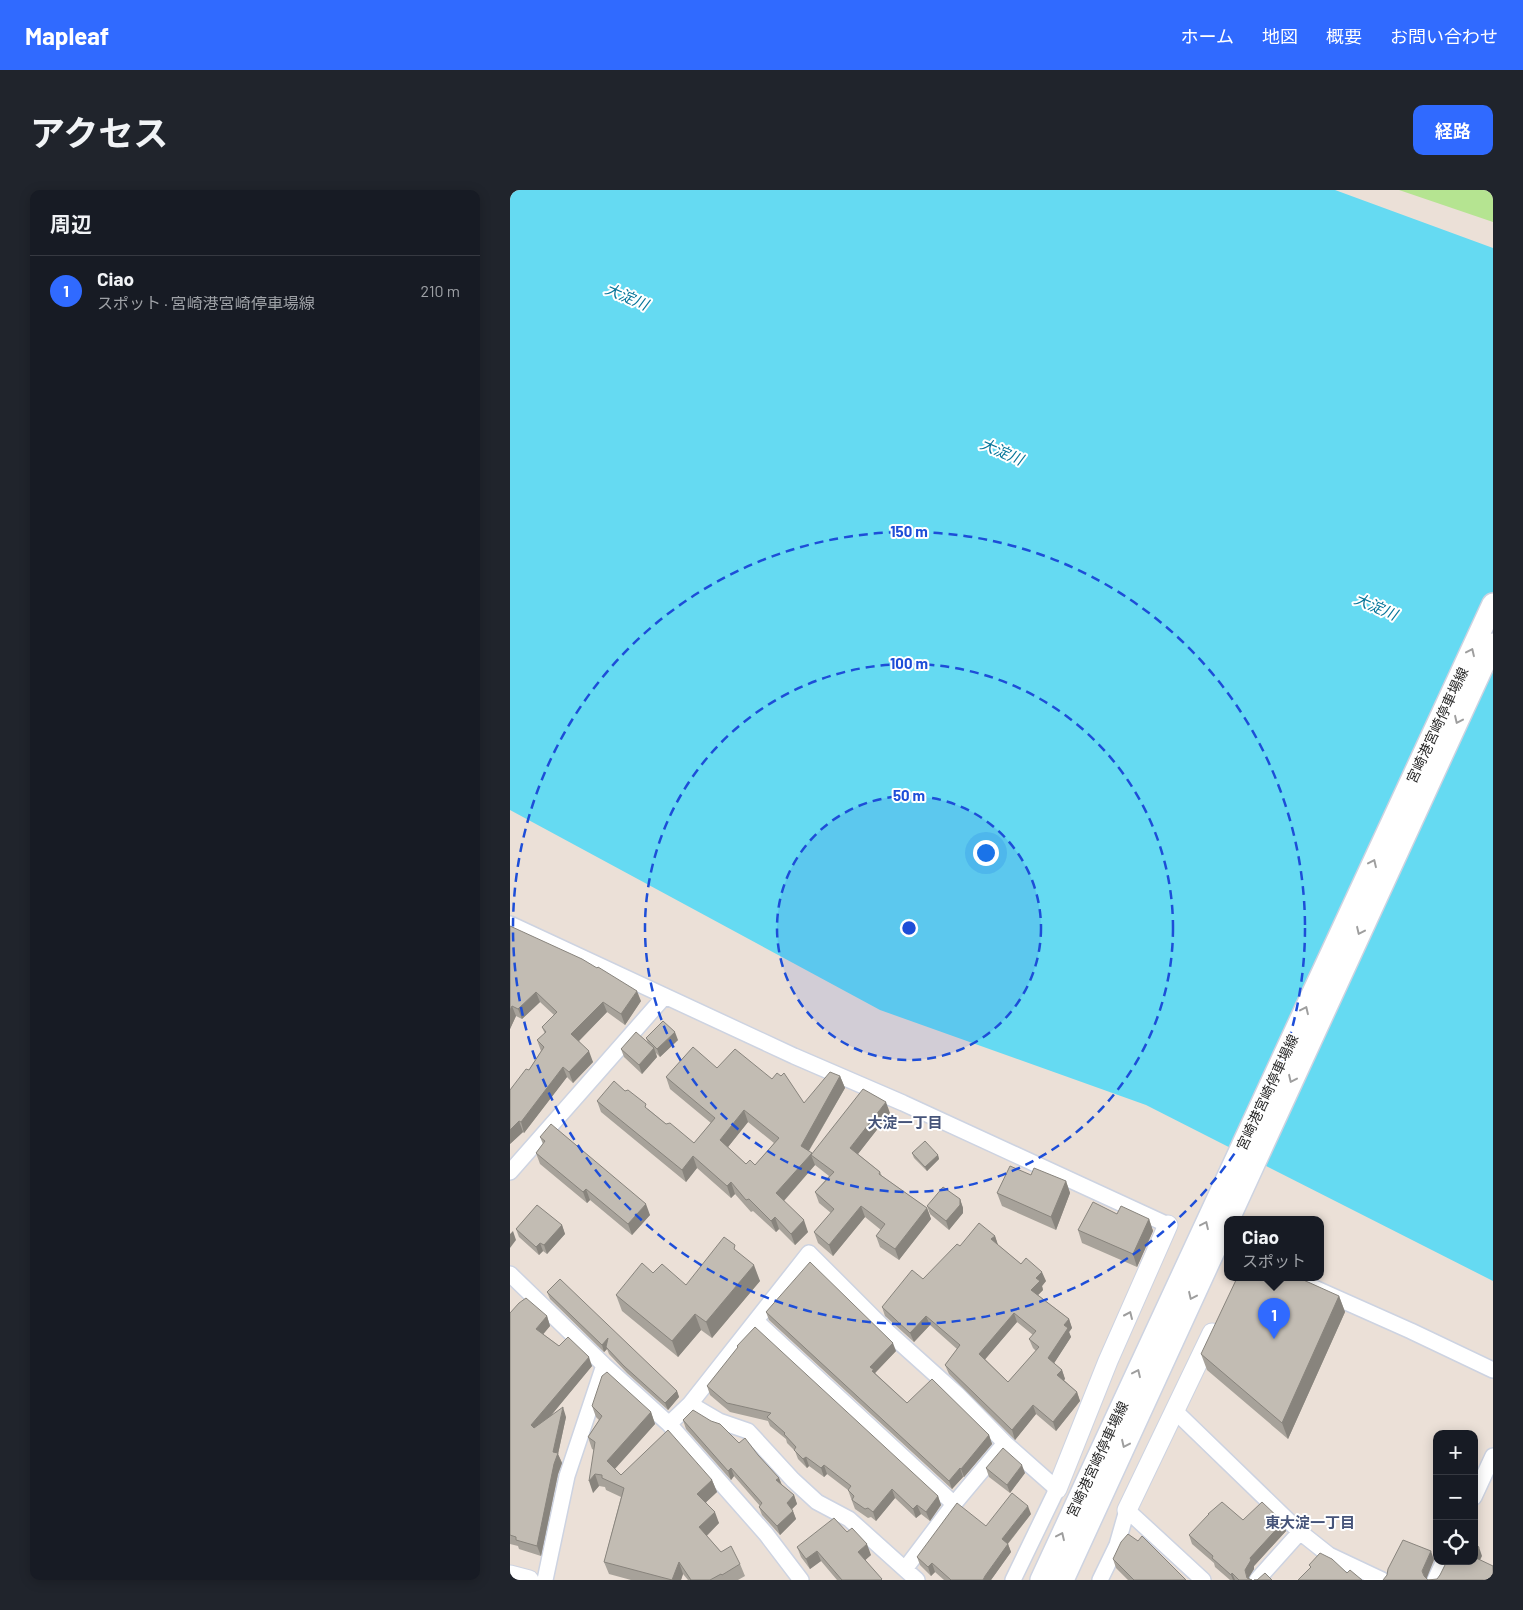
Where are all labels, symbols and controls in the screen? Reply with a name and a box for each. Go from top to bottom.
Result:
text: Mapleaf [25,21,109,50]
text: ホーム [1181,25,1234,47]
text: 地図 [1262,25,1298,47]
text: 概要 [1326,25,1362,47]
text: お問い合わせ [1390,25,1498,47]
button: 経路 [1413,105,1493,155]
text: アクセス [30,111,168,153]
text: 周辺 [50,211,92,236]
text: Ciao [97,267,134,290]
water label: 大淀川 [603,279,653,314]
text: 1 [63,281,69,300]
text: 210 m [421,281,460,300]
text: スポット · 宮崎港宮崎停車場線 [97,293,315,312]
water label: 大淀川 [978,434,1028,469]
text: 150 m [890,522,928,540]
water label: 大淀川 [1352,589,1402,624]
one-way arrow [1465,648,1475,657]
text: 100 m [890,654,928,672]
street label: 宮崎港宮崎停車場線 [1403,664,1471,786]
one-way arrow [1454,715,1464,724]
text: 50 m [893,786,925,804]
your location [973,840,999,866]
one-way arrow [1367,859,1378,868]
centre of rings [900,919,918,937]
one-way arrow [1356,926,1367,935]
one-way arrow [1299,1006,1309,1015]
street label: 宮崎港宮崎停車場線 [1233,1031,1301,1153]
one-way arrow [1288,1074,1299,1083]
district label: 大淀一丁目 [867,1113,943,1131]
popup [1224,1216,1324,1281]
one-way arrow [1199,1221,1210,1230]
text: Ciao [1242,1225,1279,1248]
text: スポット [1242,1251,1306,1270]
one-way arrow [1188,1291,1199,1300]
pin: 1 [1258,1298,1290,1339]
one-way arrow [1122,1311,1133,1320]
one-way arrow [1131,1369,1141,1378]
street label: 宮崎港宮崎停車場線 [1063,1398,1131,1520]
map controls [1433,1430,1478,1565]
button: + [1433,1430,1478,1475]
one-way arrow [1120,1439,1131,1448]
button: − [1433,1475,1478,1520]
district label: 東大淀一丁目 [1265,1513,1355,1531]
button: locate [1433,1520,1478,1565]
one-way arrow [1055,1532,1066,1541]

